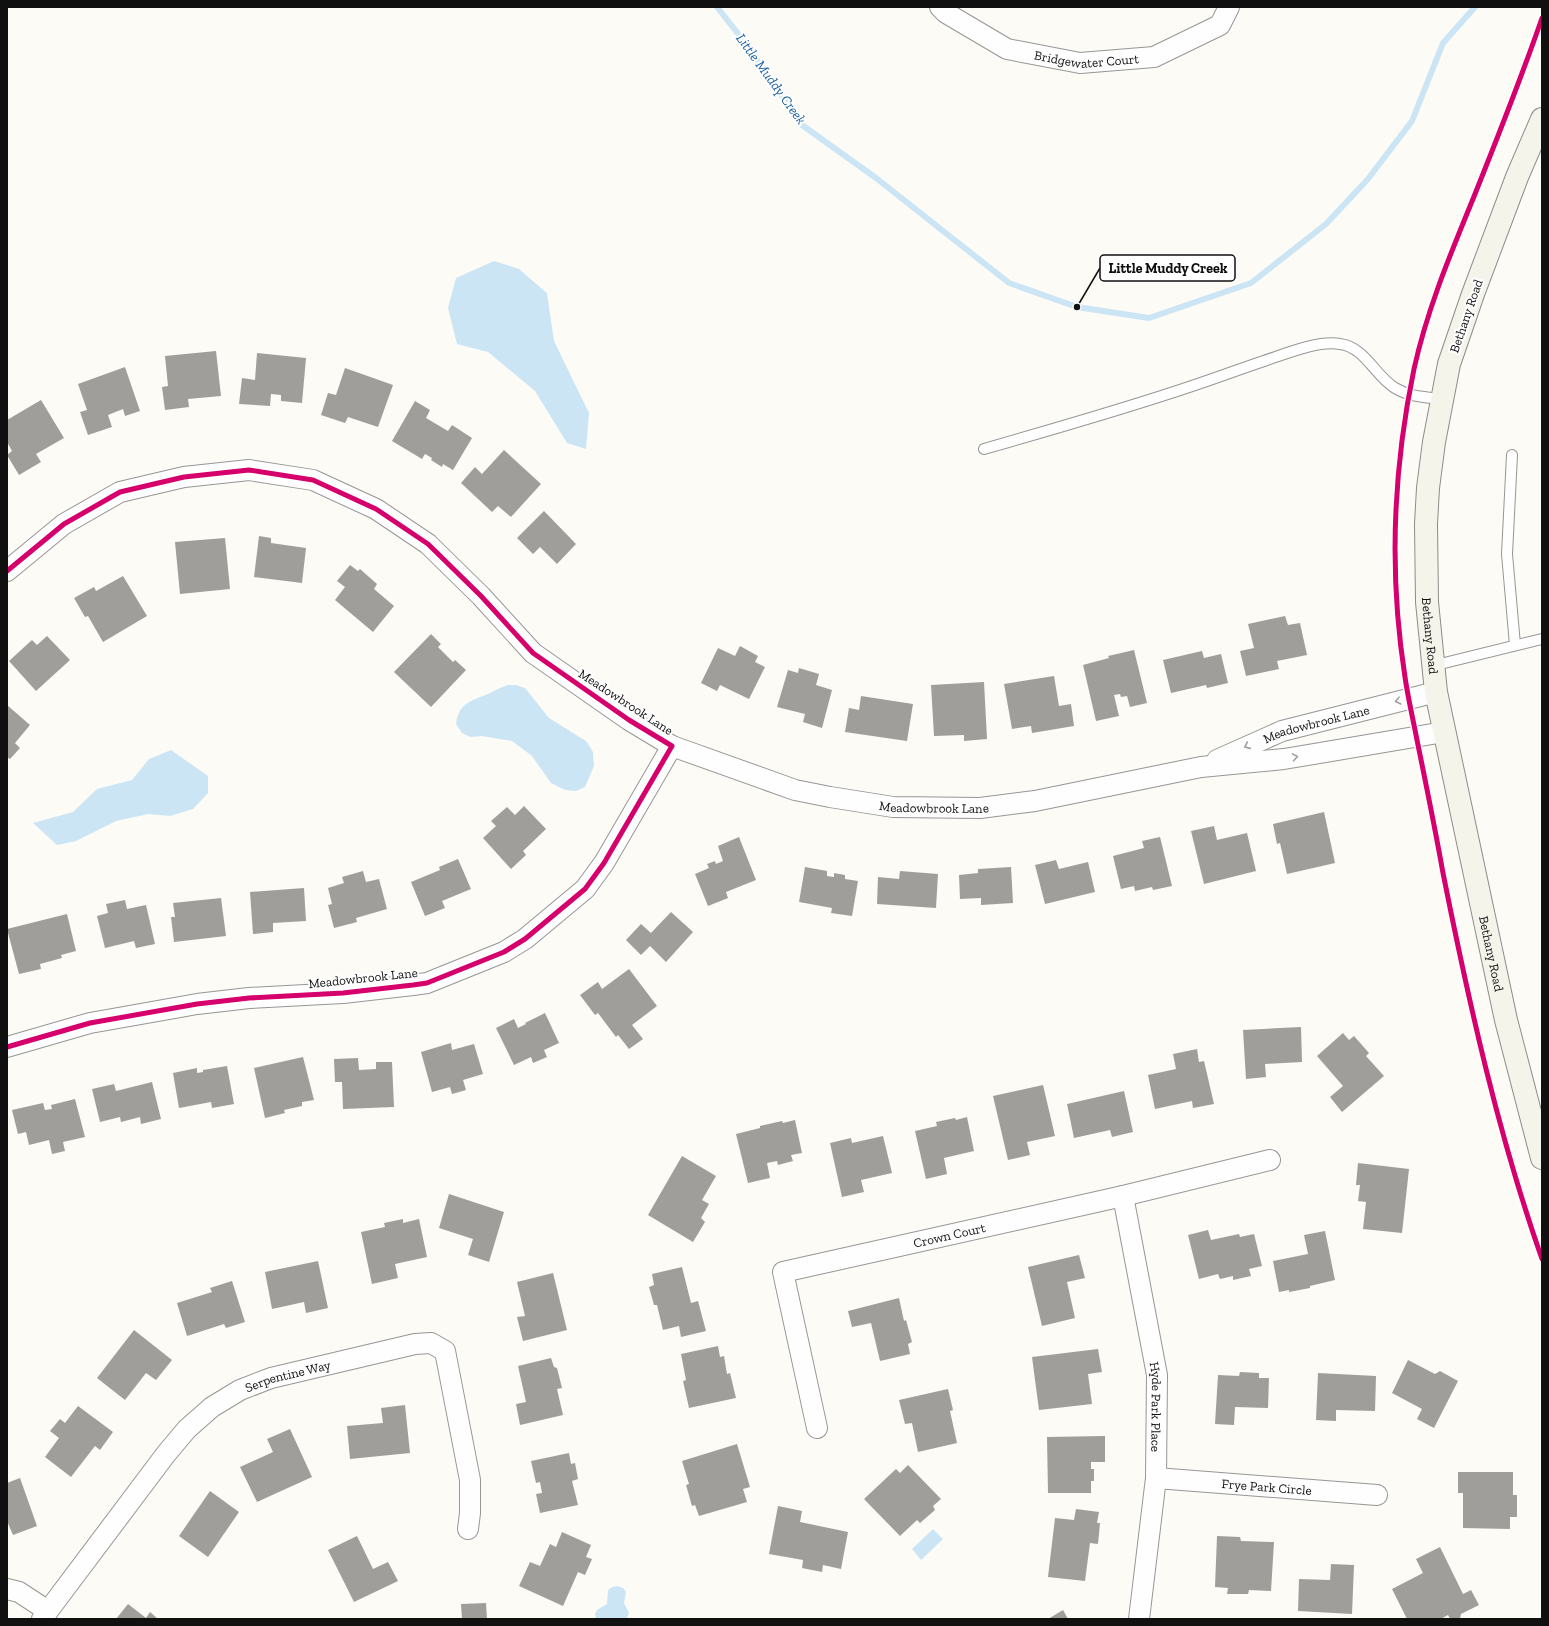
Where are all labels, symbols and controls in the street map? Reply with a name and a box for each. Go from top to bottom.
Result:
water label: Little Muddy Creek [732,30,810,128]
street label: Bridgewater Court [1033,47,1140,71]
callout: Little Muddy Creek [1100,255,1235,281]
text: Little Muddy Creek [1109,260,1228,277]
street label: Bethany Road [1446,277,1486,355]
street label: Bethany Road [1419,597,1442,675]
street label: Meadowbrook Lane [576,666,676,738]
one-way arrow [1395,696,1402,705]
street label: Meadowbrook Lane [1261,702,1371,746]
one-way arrow [1244,742,1251,750]
one-way arrow [1292,753,1298,762]
street label: Meadowbrook Lane [878,797,990,816]
street label: Bethany Road [1476,915,1507,993]
street label: Meadowbrook Lane [308,965,418,991]
street label: Crown Court [912,1219,987,1250]
street label: Serpentine Way [243,1357,332,1395]
street label: Hyde Park Place [1147,1361,1165,1452]
street label: Frye Park Circle [1221,1476,1312,1497]

